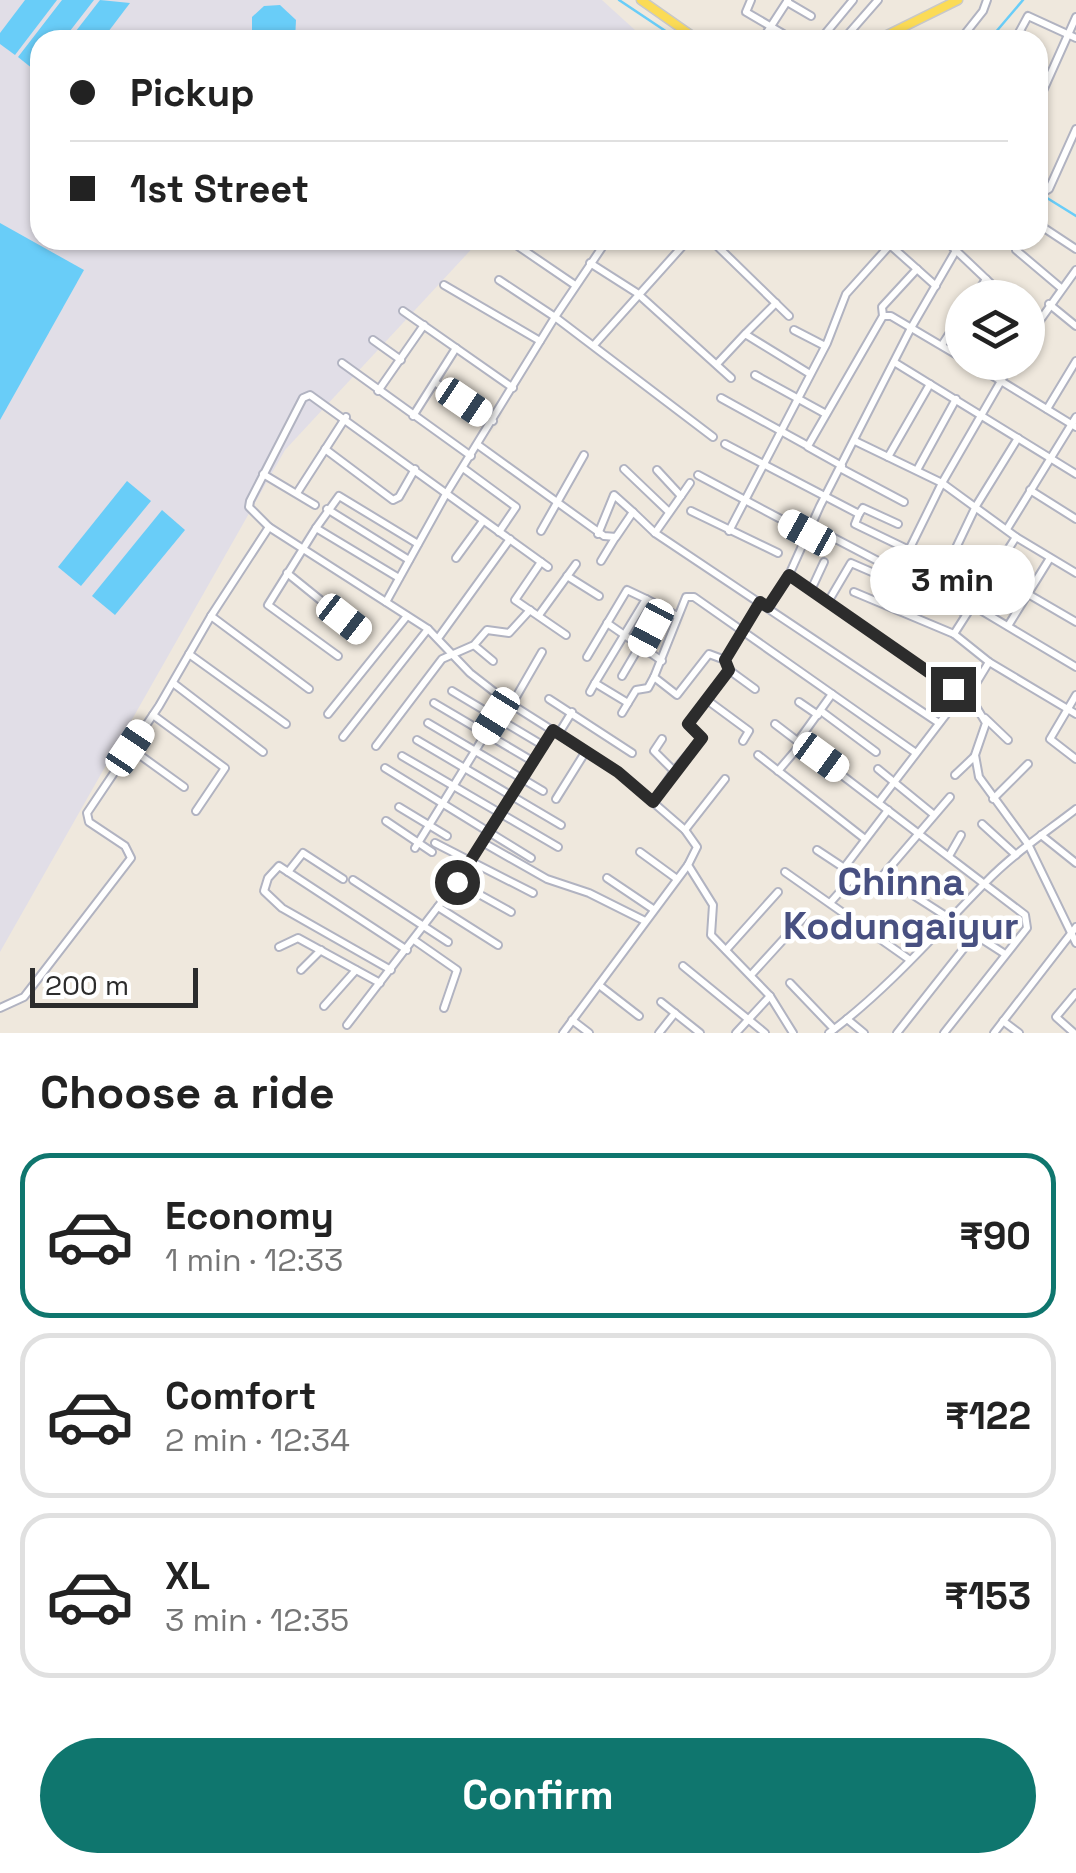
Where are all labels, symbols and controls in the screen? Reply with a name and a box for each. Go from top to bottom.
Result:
text: Pickup [130,69,254,117]
text: 1st Street [130,165,309,213]
map controls [945,280,1045,380]
button: layers [945,280,1045,380]
car [431,373,497,431]
car [773,505,841,561]
callout: 3 min [870,544,1036,614]
text: 3 min [911,560,994,600]
car [311,589,377,649]
car [624,594,678,662]
route end [931,667,976,712]
car [467,683,525,749]
car [101,715,159,781]
car [788,727,854,787]
district label: Chinna Kodungaiyur [783,858,1019,950]
route start [435,860,480,905]
scale bar [30,963,198,1008]
text: 200 m [45,967,129,1003]
text: Choose a ride [40,1064,335,1121]
icon: car [45,1191,135,1281]
text: Economy [165,1192,334,1240]
text: ₹90 [959,1212,1031,1260]
text: 1 min · 12:33 [165,1240,343,1280]
icon: car [45,1371,135,1461]
text: Comfort [165,1372,316,1420]
text: ₹122 [945,1392,1031,1440]
text: 2 min · 12:34 [165,1420,350,1460]
icon: car [45,1551,135,1641]
text: XL [165,1552,210,1600]
text: ₹153 [944,1572,1031,1620]
text: 3 min · 12:35 [165,1600,349,1640]
button: Confirm [40,1738,1036,1853]

